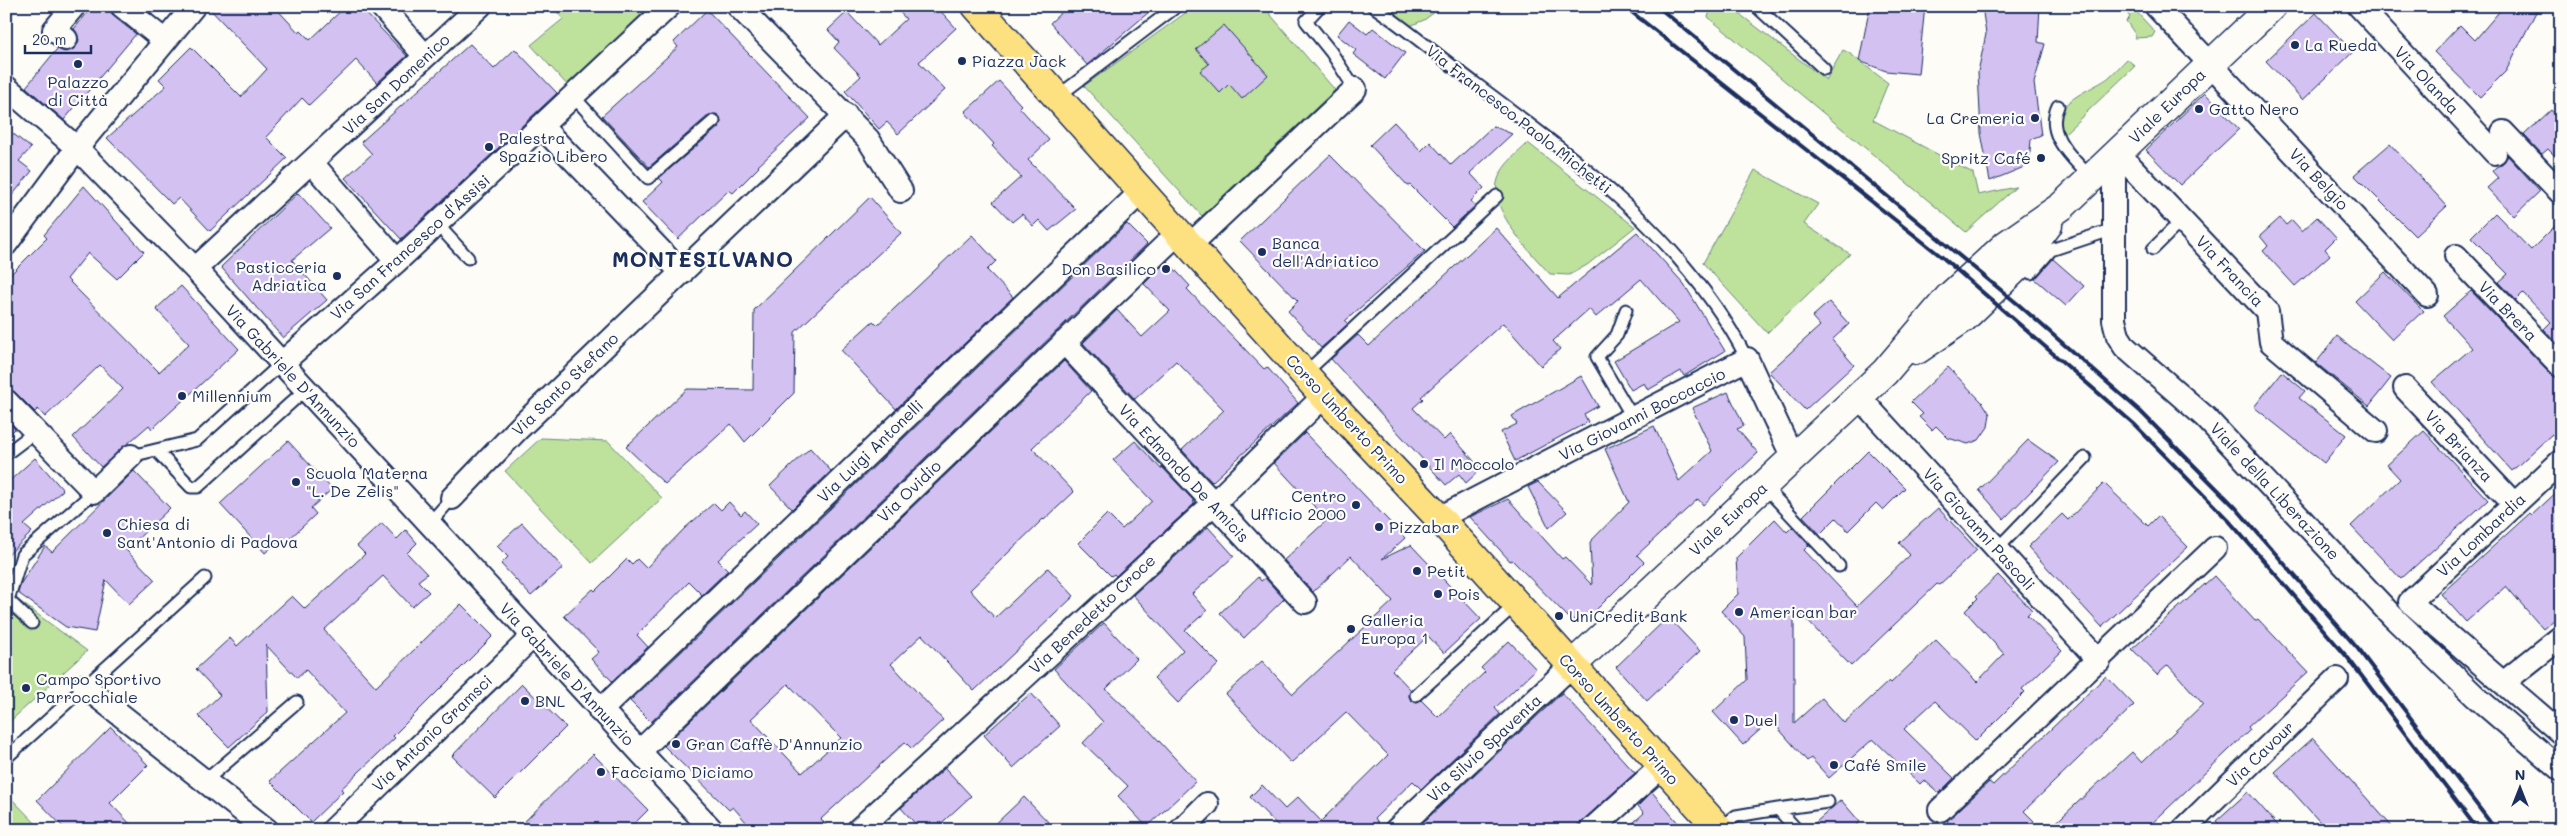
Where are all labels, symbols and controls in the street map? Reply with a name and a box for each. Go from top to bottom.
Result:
scale bar [25,22,91,54]
text: 20 m [32,29,66,49]
street label: Via San Domenico [338,29,454,139]
place label: La Rueda [2305,34,2378,55]
marker: La Rueda [2289,39,2301,51]
street label: Via Francesco Paolo Michetti [1422,40,1616,198]
street label: Via Olanda [2390,41,2464,118]
place label: Piazza Jack [972,50,1066,71]
marker: Piazza Jack [956,55,968,67]
marker: Palazzo di Città [72,58,84,70]
street label: Viale Europa [2124,64,2210,148]
place label: Palazzo di Città [47,71,109,110]
place label: Gatto Nero [2209,98,2299,119]
marker: Gatto Nero [2193,103,2205,115]
place label: La Cremeria [1927,107,2025,128]
marker: La Cremeria [2029,112,2041,124]
place label: Palestra Spazio Libero [499,127,607,166]
marker: Palestra Spazio Libero [483,141,495,153]
street label: Via Belgio [2285,143,2354,214]
place label: Spritz Café [1941,147,2031,168]
marker: Spritz Café [2035,152,2047,164]
street label: Via San Francesco d'Assisi [325,169,494,324]
street label: Via Francia [2192,230,2269,311]
place label: Banca dell'Adriatico [1272,232,1379,271]
district label: MONTESILVANO [612,245,794,272]
marker: Banca dell'Adriatico [1256,246,1268,258]
place label: Pasticceria Adriatica [236,256,327,295]
place label: Don Basilico [1061,258,1156,279]
marker: Don Basilico [1160,263,1172,275]
marker: Pasticceria Adriatica [331,270,343,282]
street label: Via Brera [2474,276,2542,345]
street label: Via Gabriele D'Annunzio [221,300,365,452]
street label: Via Santo Stefano [507,327,622,440]
street label: Corso Umberto Primo [1282,350,1413,488]
street label: Via Giovanni Boccaccio [1555,362,1729,465]
place label: Millennium [192,385,272,406]
marker: Millennium [176,390,188,402]
street label: Via Luigi Antonelli [812,395,927,507]
street label: Via Edmondo De Amicis [1115,399,1254,546]
street label: Via Brianza [2421,405,2498,486]
street label: Viale della Liberazione [2206,417,2345,564]
place label: Il Moccolo [1434,453,1514,474]
street label: Via Ovidio [872,455,945,526]
marker: Il Moccolo [1418,458,1430,470]
place label: Scuola Materna "L. De Zelis" [306,462,428,501]
street label: Via Giovanni Pascoli [1919,463,2040,594]
marker: Scuola Materna "L. De Zelis" [290,476,302,488]
street label: Viale Europa [1684,477,1771,560]
place label: Centro Ufficio 2000 [1251,485,1346,524]
street label: Via Lombardia [2432,488,2530,581]
marker: Centro Ufficio 2000 [1350,499,1362,511]
place label: Chiesa di Sant'Antonio di Padova [117,513,298,552]
place label: Pizzabar [1389,516,1460,537]
marker: Pizzabar [1373,521,1385,533]
marker: Chiesa di Sant'Antonio di Padova [101,527,113,539]
street label: Via Benedetto Croce [1024,549,1159,678]
place label: Petit [1427,560,1466,581]
marker: Petit [1411,565,1423,577]
place label: Pois [1448,583,1480,604]
marker: Pois [1432,588,1444,600]
street label: Via Gabriele D'Annunzio [495,598,639,750]
place label: American bar [1749,601,1857,622]
place label: UniCredit Bank [1569,605,1687,626]
marker: American bar [1733,606,1745,618]
place label: Galleria Europa 1 [1361,609,1429,648]
marker: UniCredit Bank [1553,610,1565,622]
marker: Galleria Europa 1 [1345,623,1357,635]
street label: Corso Umberto Primo [1555,649,1684,789]
place label: Campo Sportivo Parrocchiale [36,668,161,707]
street label: Via Antonio Gramsci [367,670,496,796]
marker: Campo Sportivo Parrocchiale [20,682,32,694]
street label: Via Silvio Spaventa [1422,689,1545,806]
place label: BNL [535,690,566,711]
marker: BNL [519,695,531,707]
place label: Duel [1744,709,1778,730]
marker: Duel [1728,714,1740,726]
street label: Via Cavour [2221,716,2298,791]
place label: Gran Caffè D'Annunzio [686,733,862,754]
marker: Gran Caffè D'Annunzio [670,738,682,750]
place label: Café Smile [1844,754,1927,775]
marker: Café Smile [1828,759,1840,771]
place label: Facciamo Diciamo [611,761,753,782]
north arrow [2494,764,2544,814]
text: N [2515,765,2525,784]
marker: Facciamo Diciamo [595,766,607,778]

